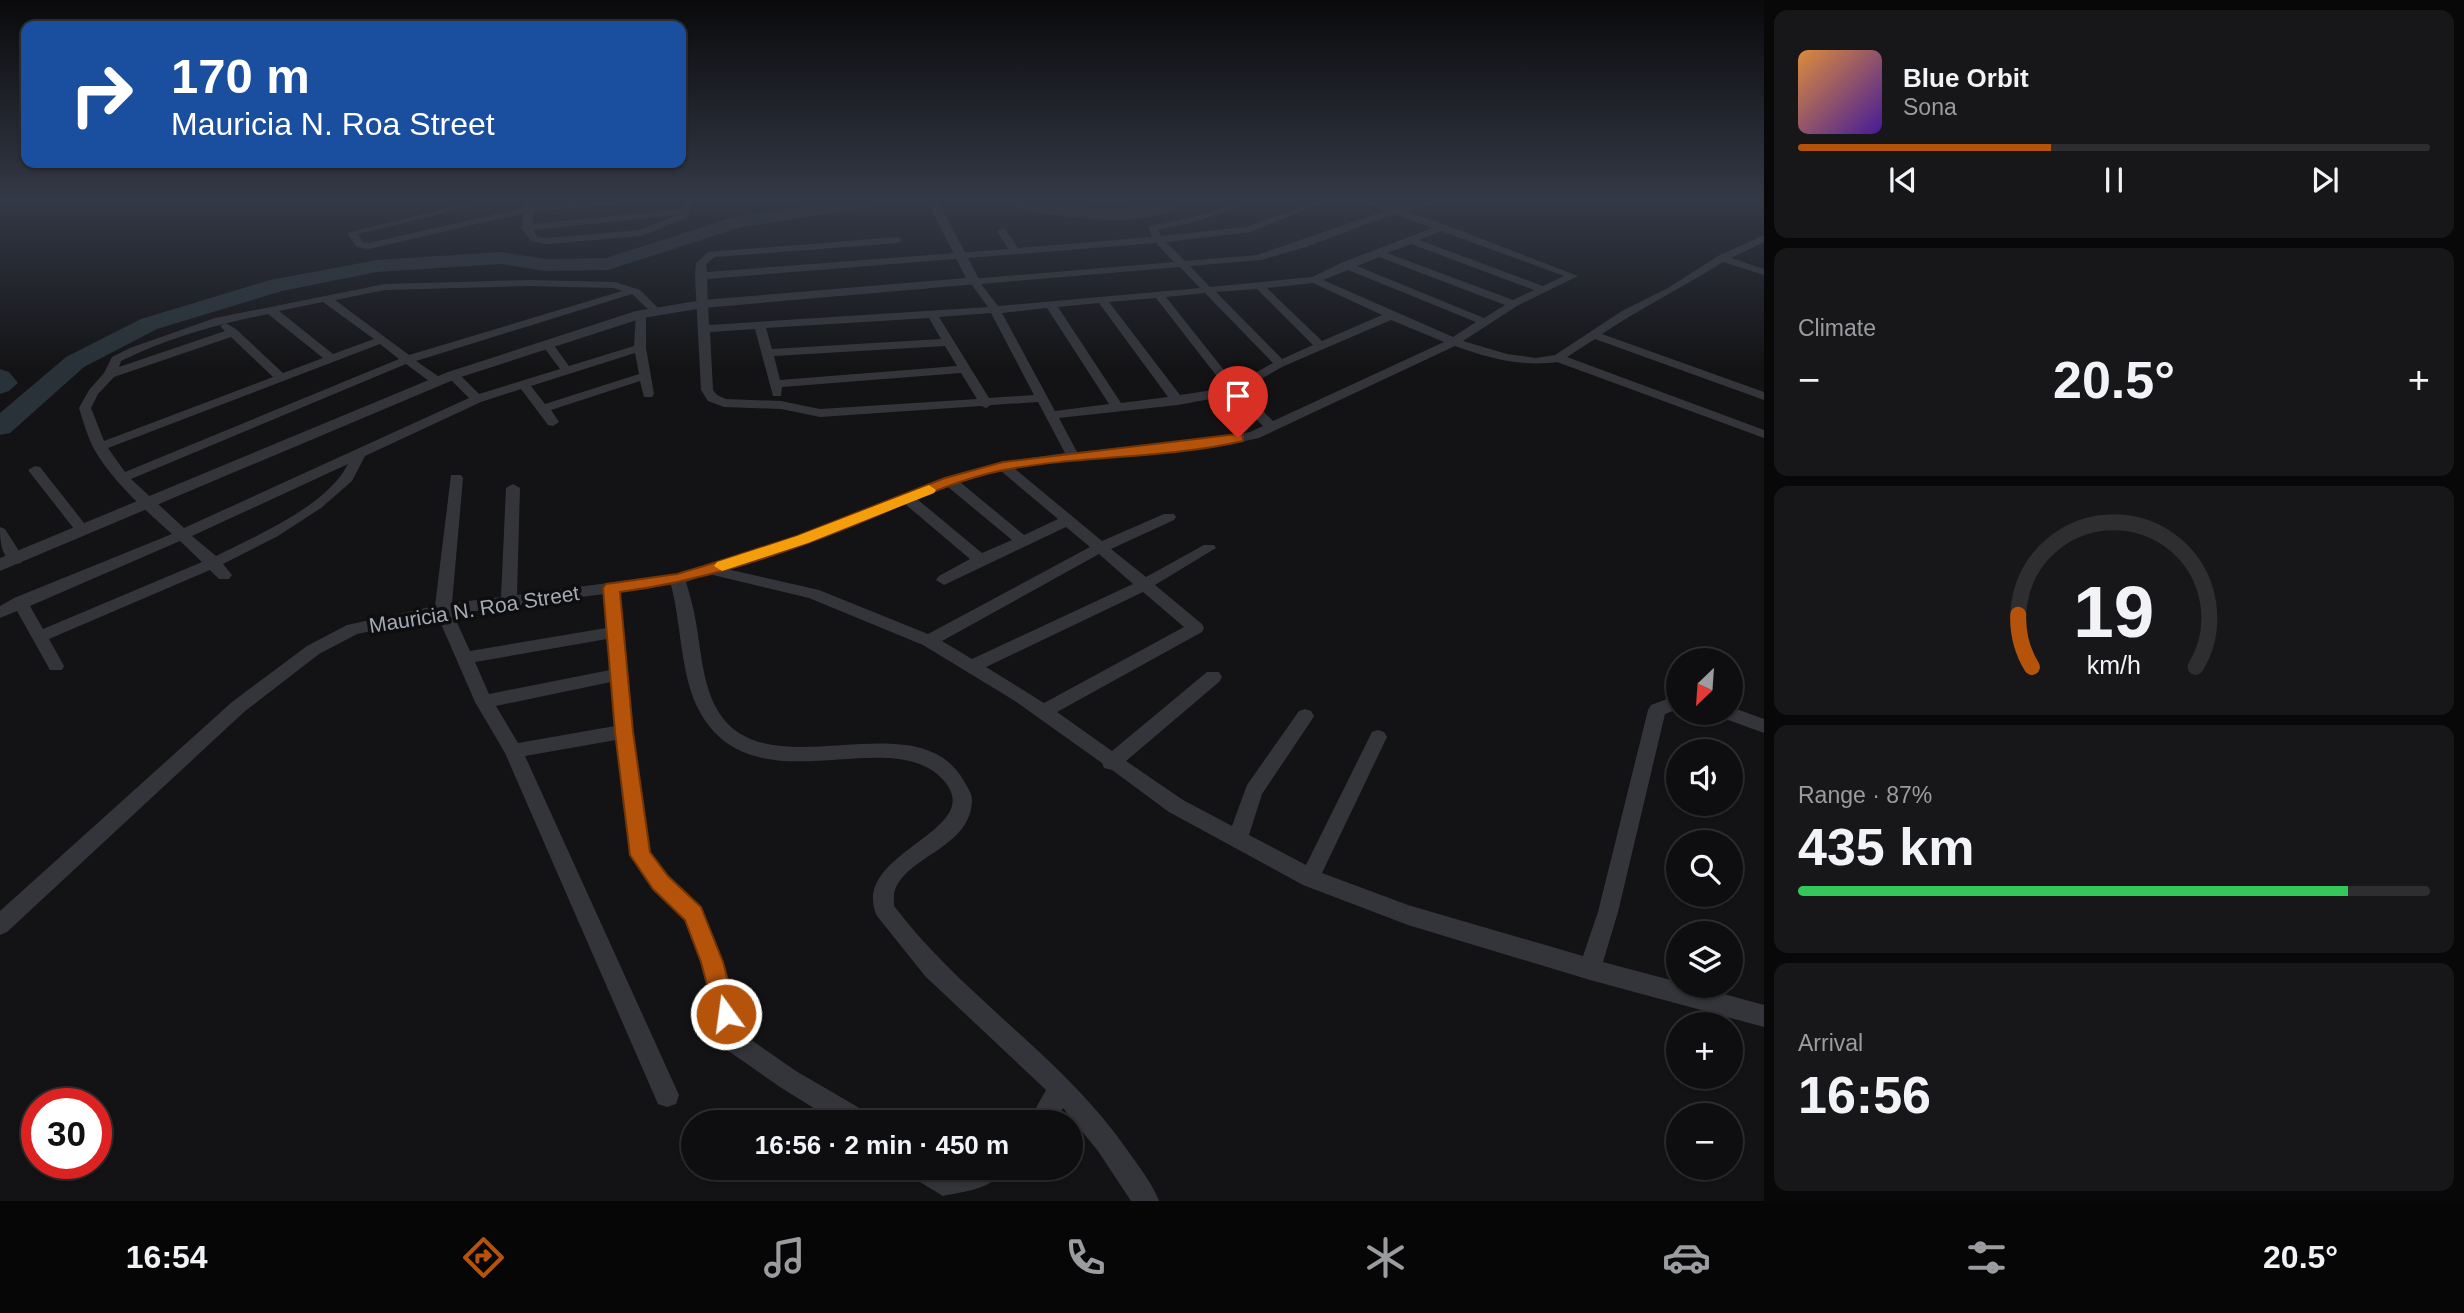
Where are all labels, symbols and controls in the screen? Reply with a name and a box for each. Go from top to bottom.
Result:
icon: right [56,49,147,140]
text: 170 m [171,49,310,103]
text: Blue Orbit [1903,63,2029,93]
text: Sona [1903,94,1957,120]
text: Mauricia N. Roa Street [171,106,495,142]
icon: previous [1884,161,1922,199]
icon: pause [2095,161,2133,199]
icon: next [2306,161,2344,199]
text: Climate [1798,315,1876,341]
text: 20.5° [2053,351,2175,409]
text: − [1798,359,1820,401]
text: + [2408,359,2430,401]
pin [1208,366,1268,438]
icon: arrive [1219,377,1257,415]
text: 19 [2074,571,2154,652]
street label: Mauricia N. Roa Street [367,581,581,637]
north arrow [1666,648,1743,724]
map controls [1666,648,1743,1180]
text: km/h [2087,650,2141,678]
button: sound [1666,739,1743,816]
text: Range · 87% [1798,782,1932,808]
text: 435 km [1798,818,1974,876]
button: search [1666,830,1743,907]
button: layers [1666,921,1743,998]
position arrow [689,977,763,1051]
button: + [1666,1012,1743,1089]
text: Arrival [1798,1030,1863,1056]
text: 16:56 [1798,1066,1931,1124]
speed limit sign: 30 [21,1088,112,1179]
button: − [1666,1103,1743,1180]
text: 16:56 · 2 min · 450 m [755,1130,1009,1160]
icon: directions [459,1233,508,1282]
icon: music [760,1233,809,1282]
icon: phone [1061,1233,1110,1282]
icon: climate [1361,1233,1410,1282]
icon: car [1662,1233,1711,1282]
icon: filters [1962,1233,2011,1282]
text: 16:54 [126,1239,208,1275]
text: 20.5° [2263,1239,2338,1275]

